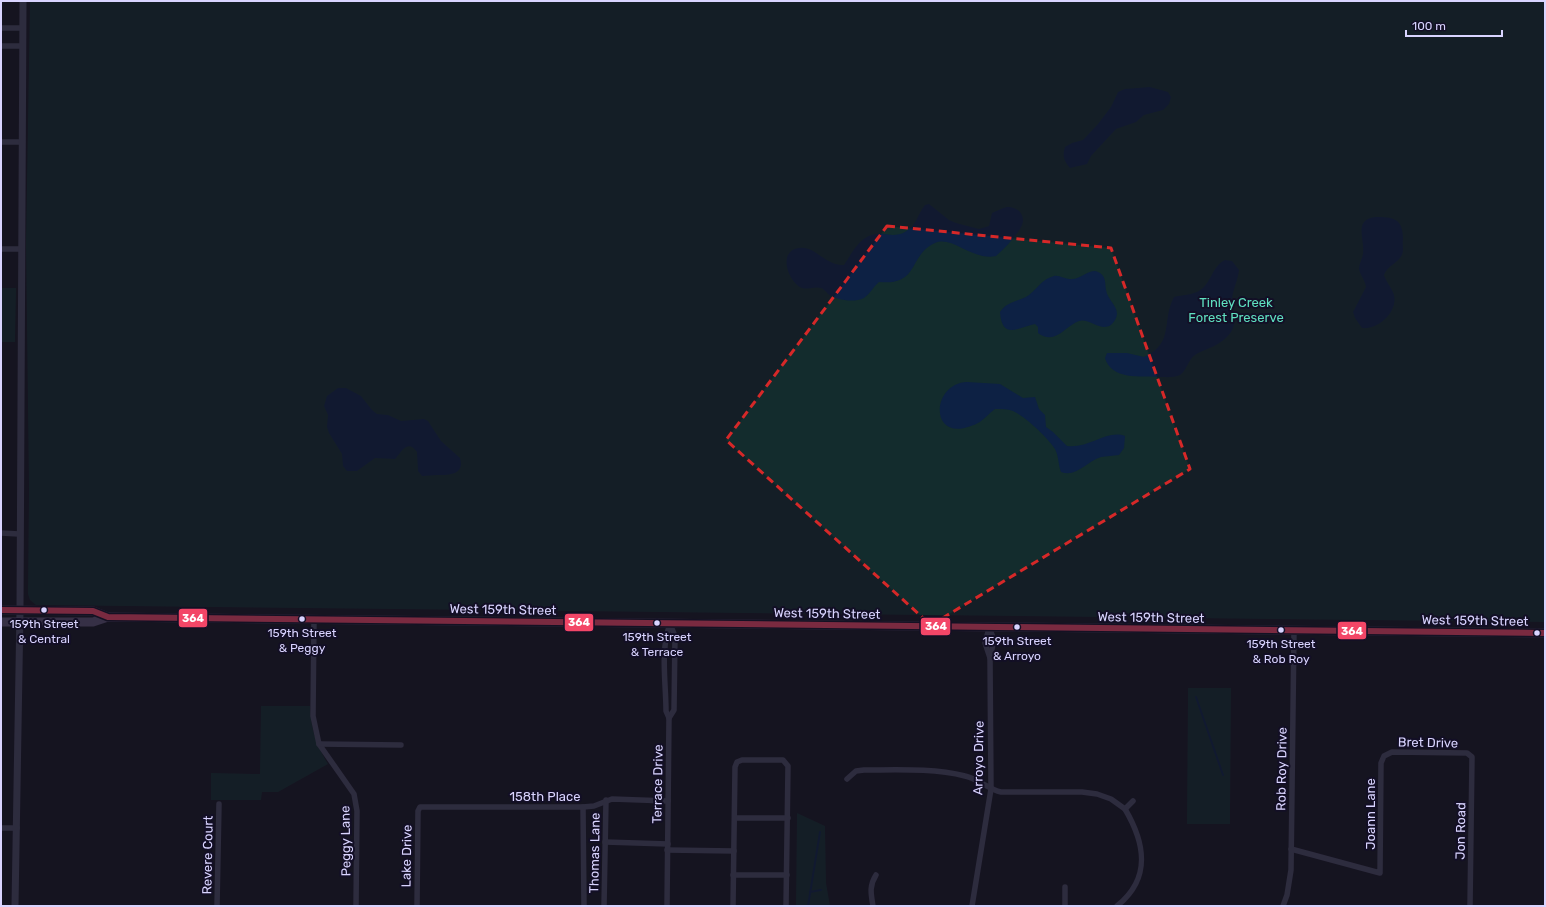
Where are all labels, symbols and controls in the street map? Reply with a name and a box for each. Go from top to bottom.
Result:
scale bar [1406,12,1502,38]
text: 100 m [1412,19,1446,33]
park label: Tinley Creek Forest Preserve [1188,295,1284,325]
street label: West 159th Street [449,601,557,618]
marker: 159th Street & Central [39,605,49,615]
street label: West 159th Street [773,605,881,622]
line badge: 364 [178,608,208,628]
street label: West 159th Street [1097,609,1205,626]
text: 364 [182,612,204,625]
street label: West 159th Street [1421,612,1529,629]
line badge: 364 [564,613,594,632]
marker: 159th Street & Peggy [297,614,307,624]
text: 364 [568,616,590,629]
place label: 159th Street & Central [9,617,79,646]
line badge: 364 [920,617,951,636]
marker: 159th Street & Terrace [652,618,662,628]
text: 364 [925,620,947,633]
line badge: 364 [1337,621,1367,640]
marker: 159th Street & Arroyo [1012,622,1022,632]
marker: 159th Street & Rob Roy [1276,625,1286,635]
text: 364 [1341,625,1363,638]
place label: 159th Street & Peggy [267,626,337,655]
unlabelled marker [1532,628,1542,638]
place label: 159th Street & Terrace [622,630,692,659]
place label: 159th Street & Arroyo [982,634,1052,663]
place label: 159th Street & Rob Roy [1246,637,1316,666]
street label: Arroyo Drive [970,721,987,795]
street label: Rob Roy Drive [1273,727,1290,811]
street label: Bret Drive [1398,734,1458,751]
street label: Terrace Drive [649,744,666,824]
street label: Joann Lane [1363,778,1378,850]
street label: 158th Place [510,789,580,804]
street label: Jon Road [1452,802,1469,860]
street label: Peggy Lane [337,805,355,876]
street label: Thomas Lane [586,812,603,894]
street label: Revere Court [199,815,216,895]
street label: Lake Drive [398,825,415,887]

